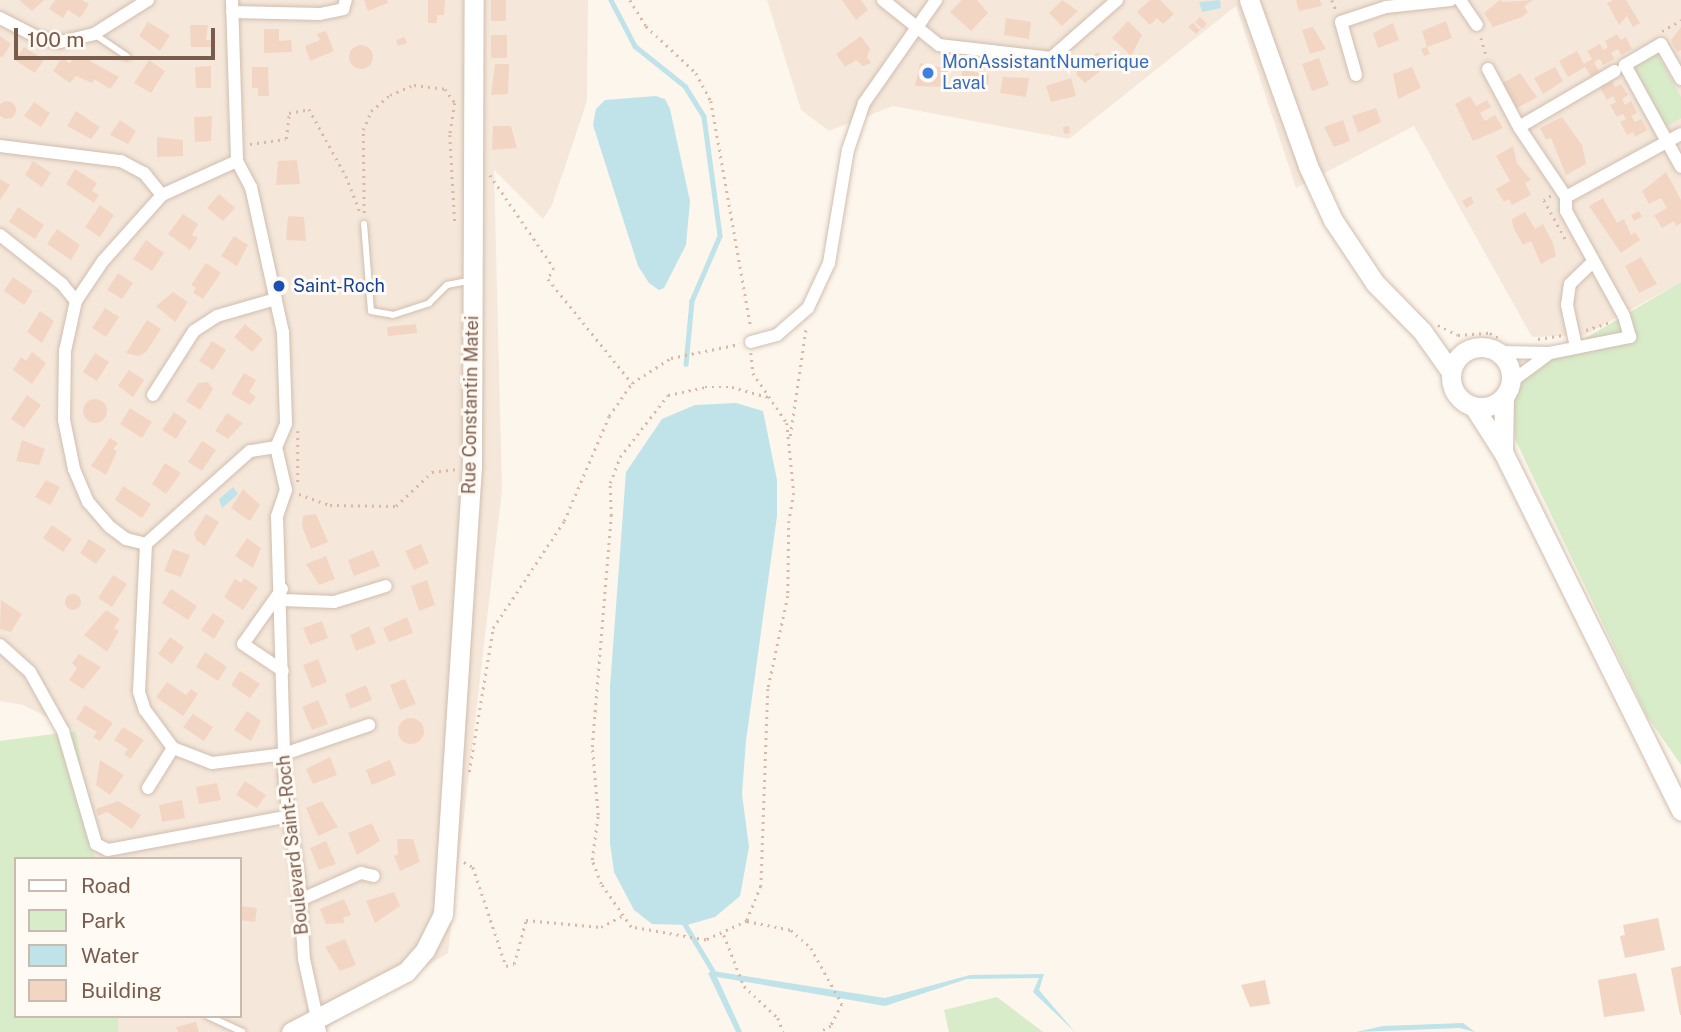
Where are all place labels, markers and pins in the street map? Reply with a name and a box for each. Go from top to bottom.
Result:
place label: MonAssistantNumerique Laval [942,52,1149,94]
marker: MonAssistantNumerique Laval [920,65,936,81]
place label: Saint-Roch [293,275,385,297]
marker: Saint-Roch [271,278,287,294]

